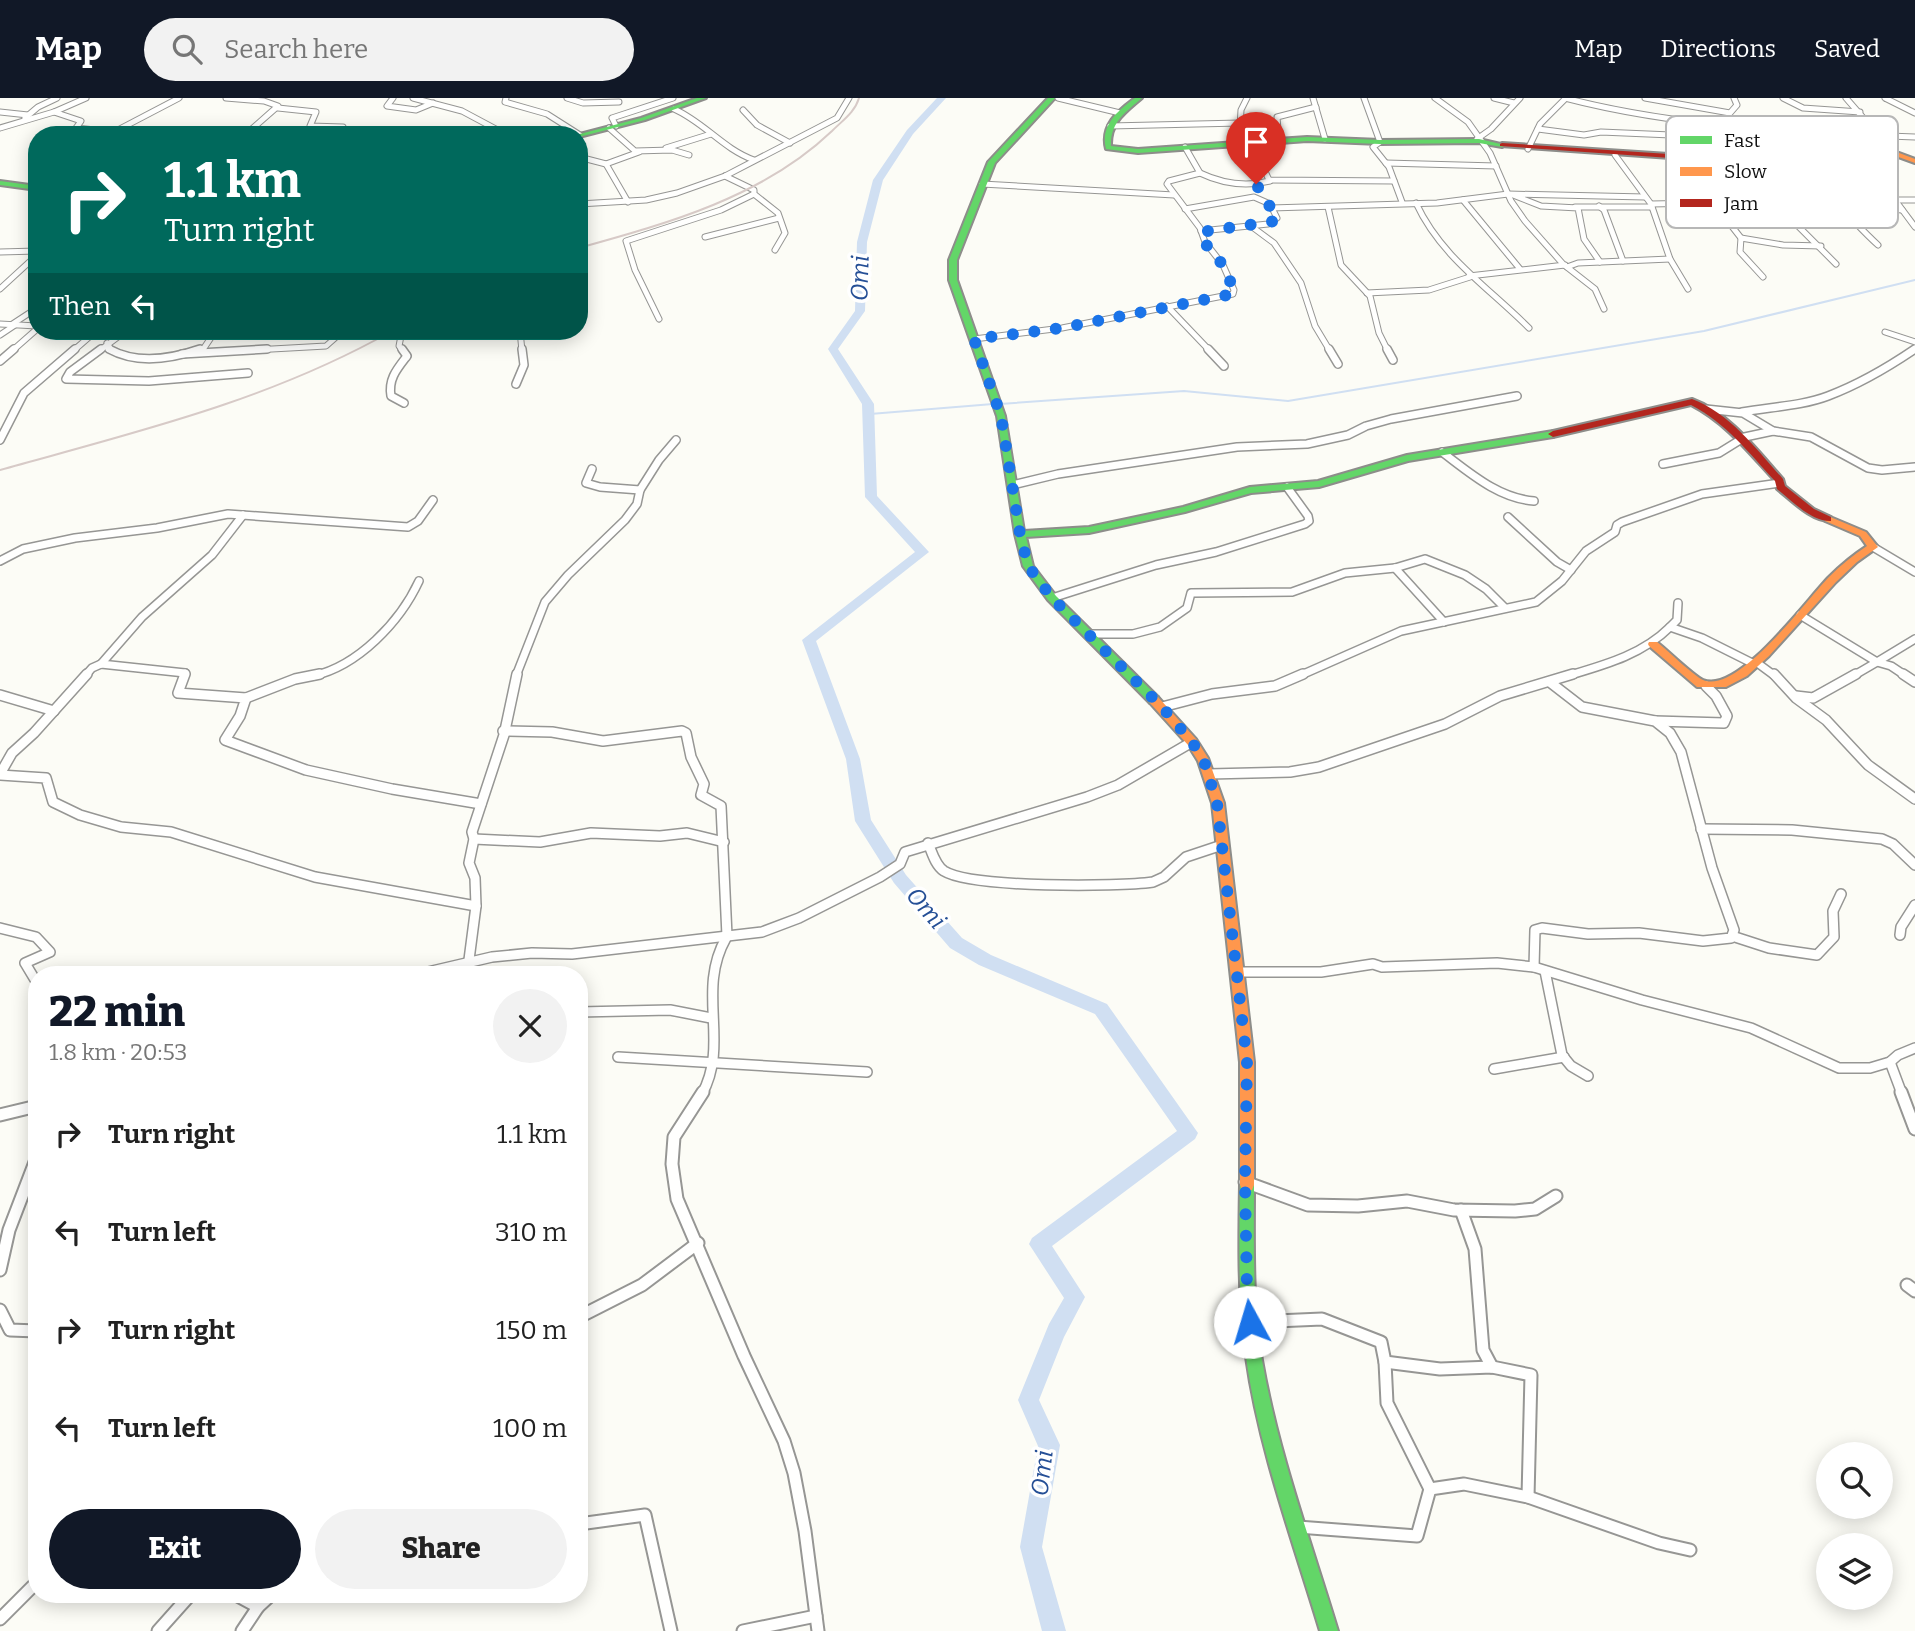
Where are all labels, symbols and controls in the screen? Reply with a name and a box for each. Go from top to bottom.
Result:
search box [144,18,634,81]
text: Map [35,29,102,69]
icon: search [168,30,206,68]
text: Search here [224,34,368,65]
text: Map [1574,35,1623,63]
text: Directions [1661,35,1776,63]
text: Saved [1814,35,1880,63]
pin [1226,112,1286,184]
legend [1666,116,1898,228]
icon: arrive [1237,123,1275,161]
text: Fast [1724,129,1761,152]
text: 1.1 km [164,151,301,210]
icon: right [49,154,140,245]
text: Slow [1724,160,1767,183]
text: Jam [1723,192,1758,215]
text: Turn right [164,211,315,249]
water label: Omi [845,254,875,301]
icon: left [125,287,163,325]
text: Then [49,291,111,322]
water label: Omi [900,881,952,935]
text: 22 min [49,987,185,1037]
button: close [493,989,567,1063]
text: 1.8 km · 20:53 [49,1038,187,1066]
icon: right [49,1115,87,1153]
text: Turn right [108,1119,235,1150]
text: 1.1 km [497,1119,567,1150]
icon: left [49,1213,87,1251]
text: Turn left [108,1217,216,1248]
text: 310 m [495,1217,567,1248]
position arrow [1213,1285,1287,1359]
icon: right [49,1311,87,1349]
text: Turn right [108,1315,235,1346]
text: 150 m [496,1315,567,1346]
icon: left [49,1409,87,1447]
text: Turn left [108,1413,216,1444]
text: 100 m [493,1413,567,1444]
map controls [1816,1442,1893,1610]
button: search [1816,1442,1893,1519]
water label: Omi [1025,1448,1059,1497]
button: Exit [49,1509,301,1589]
button: Share [315,1509,567,1589]
button: layers [1816,1533,1893,1610]

